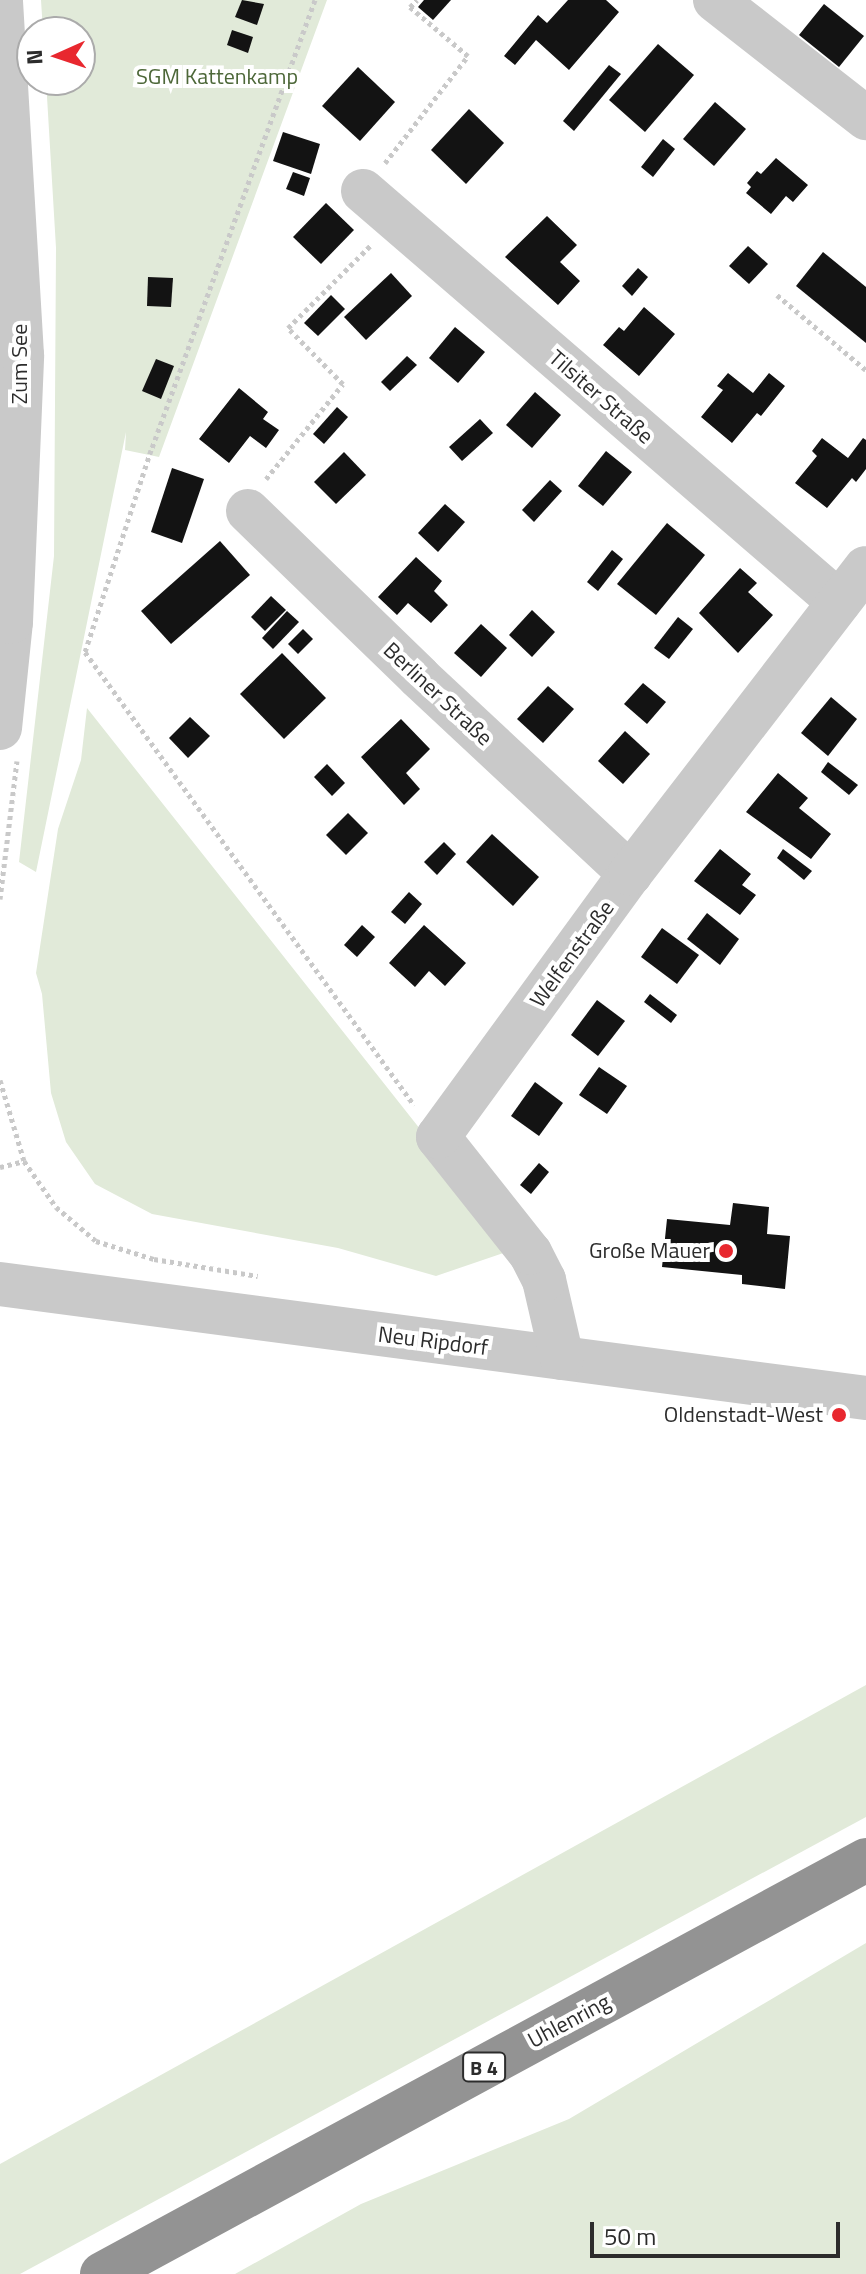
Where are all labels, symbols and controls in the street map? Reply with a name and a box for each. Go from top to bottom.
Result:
north arrow [16,16,96,96]
text: N [17,49,51,66]
park label: SGM Kattenkamp [136,64,298,90]
street label: Zum See [7,324,33,404]
street label: Tilsiter Straße [543,345,659,449]
street label: Berliner Straße [378,637,498,751]
street label: Welfenstraße [524,895,620,1013]
place label: Große Mauer [589,1238,710,1264]
marker: Große Mauer [717,1242,735,1260]
street label: Neu Ripdorf [377,1321,489,1361]
place label: Oldenstadt-West [664,1402,823,1428]
marker: Oldenstadt-West [830,1406,848,1424]
street label: Uhlenring [523,1988,615,2054]
road number: B 4 [462,2051,506,2083]
scale bar [594,2206,844,2256]
text: 50 m [604,2218,656,2254]

